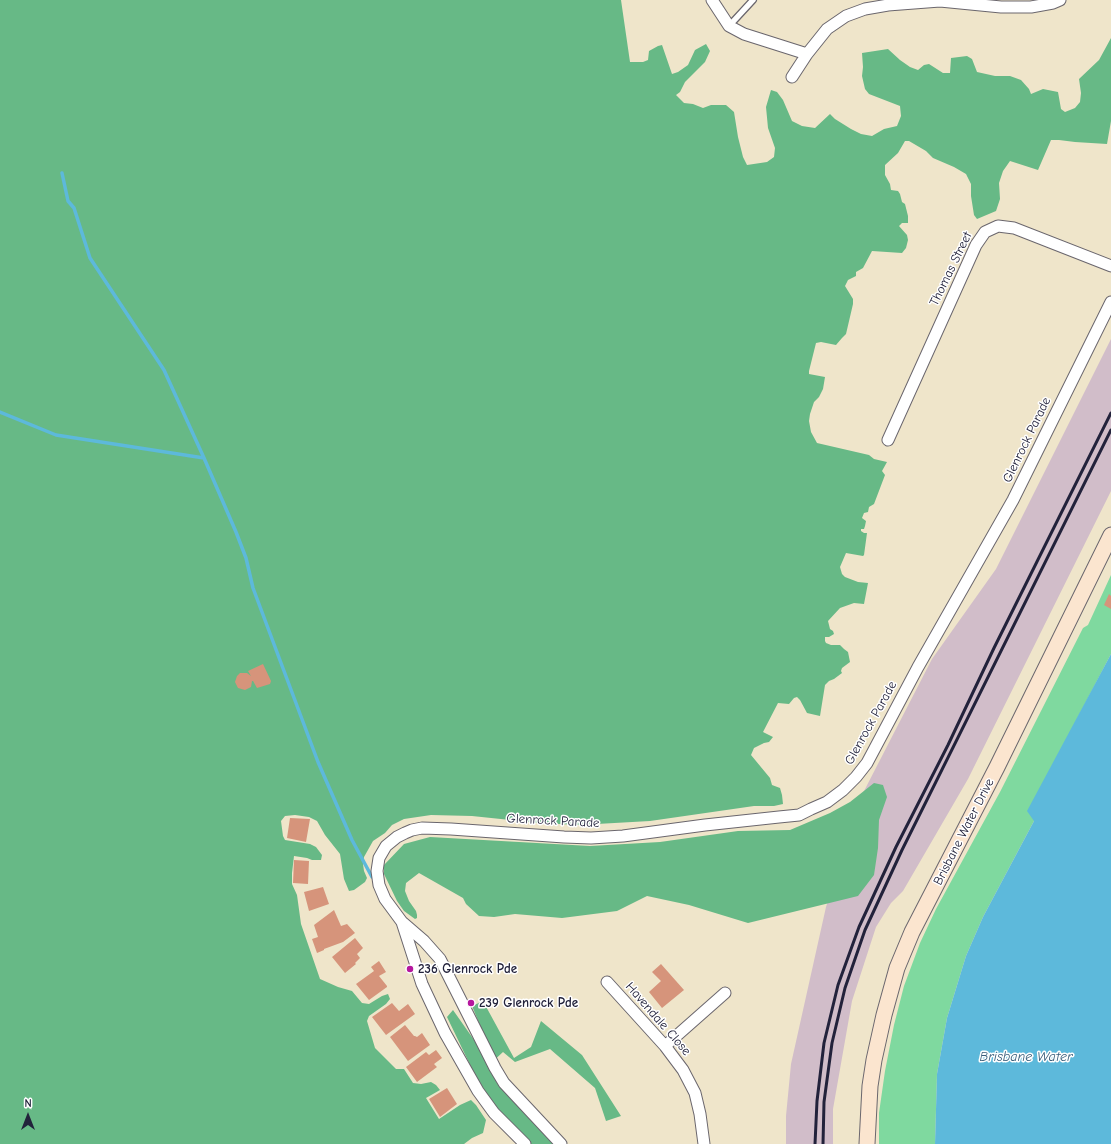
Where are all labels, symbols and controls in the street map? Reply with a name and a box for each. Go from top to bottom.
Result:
street label: Thomas Street [926,229,976,309]
street label: Glenrock Parade [1000,395,1054,485]
street label: Glenrock Parade [842,679,900,767]
street label: Brisbane Water Drive [930,776,998,888]
street label: Glenrock Parade [506,811,600,831]
place label: 236 Glenrock Pde [418,961,517,977]
marker: 236 Glenrock Pde [405,964,415,974]
street label: Havendale Close [622,979,694,1059]
place label: 239 Glenrock Pde [479,995,578,1011]
marker: 239 Glenrock Pde [466,998,476,1008]
water label: Brisbane Water [980,1049,1072,1065]
north arrow [8,1096,48,1136]
text: N [24,1097,32,1110]

